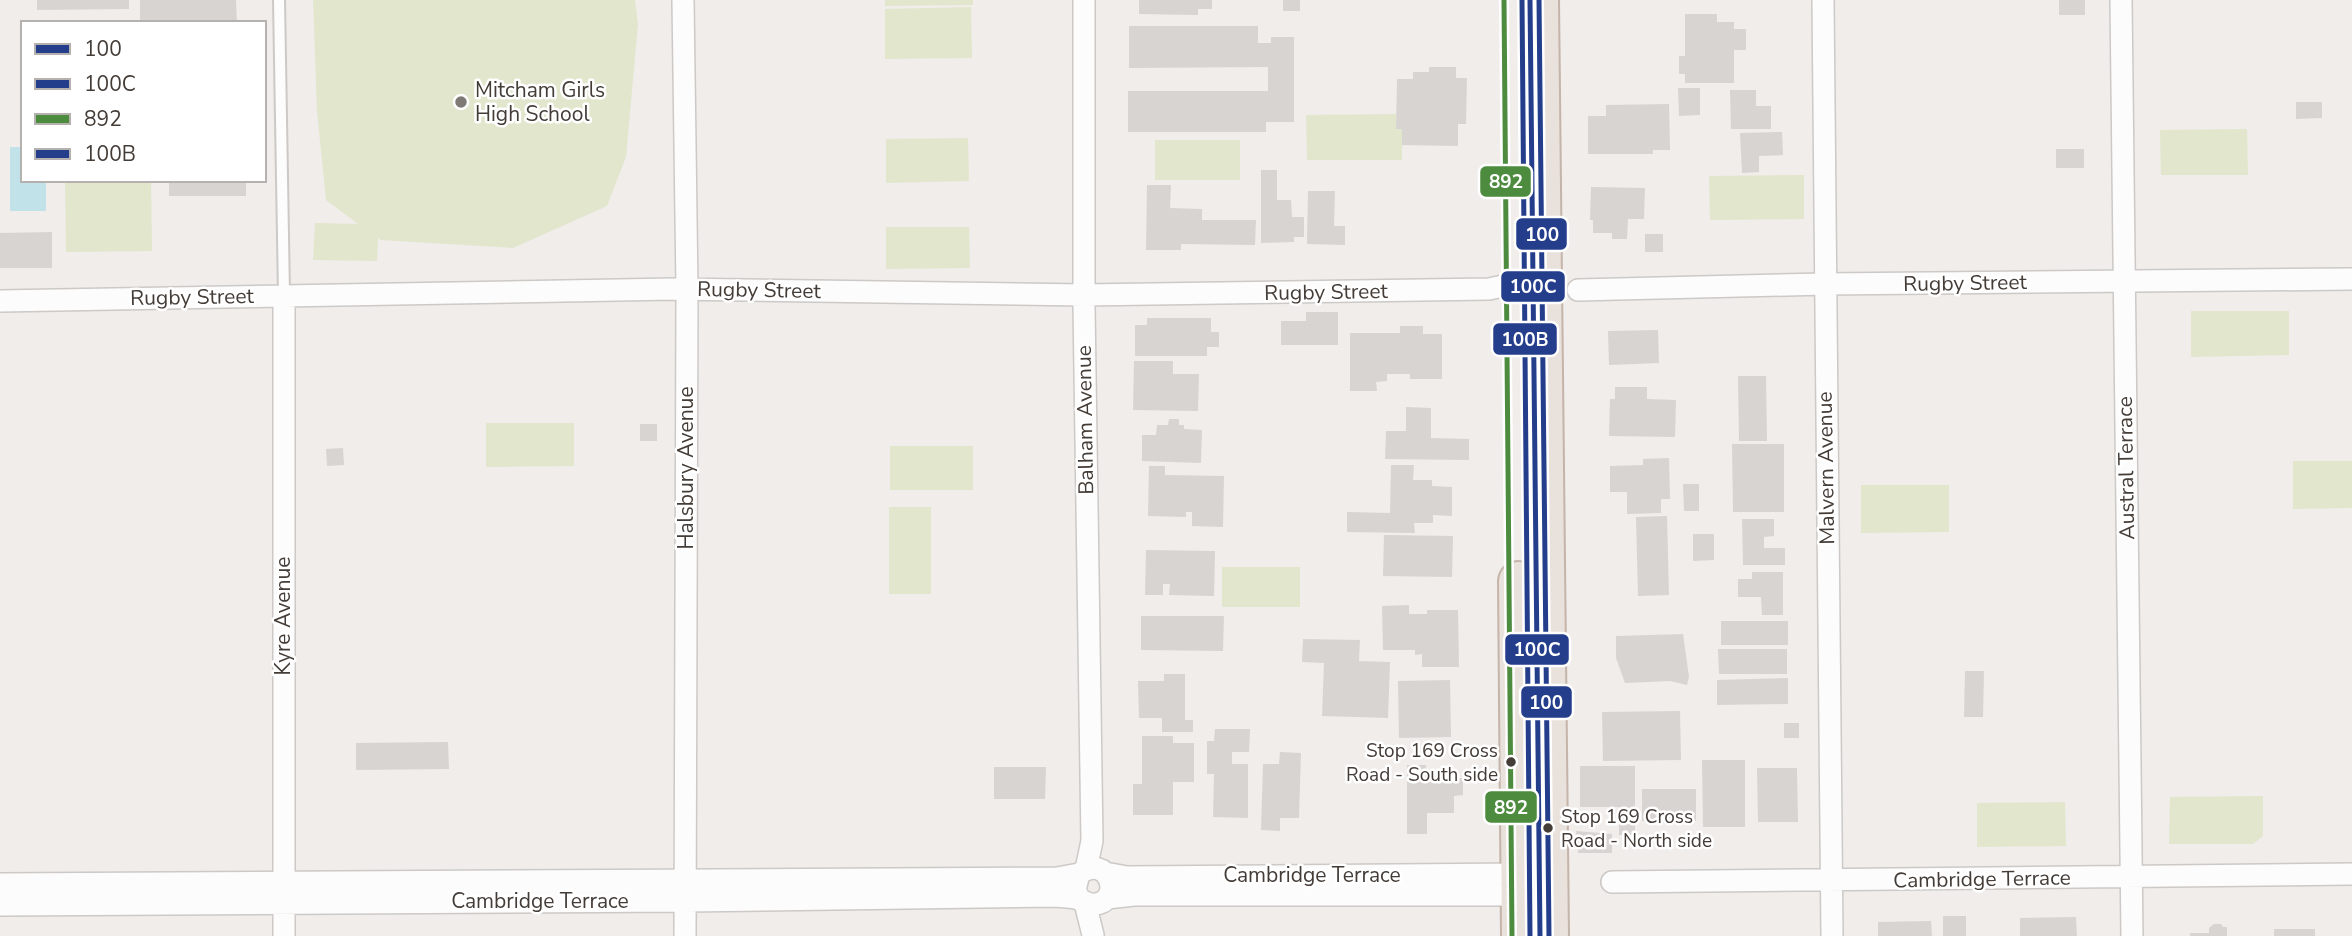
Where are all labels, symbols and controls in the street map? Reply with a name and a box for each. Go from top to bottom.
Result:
legend [21,21,266,182]
text: 100 [84,35,122,63]
text: 100C [84,70,136,98]
place label: Mitcham Girls High School [475,76,605,128]
marker: Mitcham Girls High School [453,94,469,110]
text: 892 [84,105,122,133]
text: 100B [84,140,136,168]
line badge: 892 [1479,165,1532,198]
text: 892 [1489,169,1523,195]
line badge: 100 [1515,217,1568,251]
text: 100 [1525,222,1559,248]
street label: Rugby Street [1903,268,2028,298]
line badge: 100C [1500,270,1566,303]
text: 100C [1509,274,1557,300]
street label: Rugby Street [697,275,822,305]
street label: Rugby Street [1264,277,1389,307]
street label: Rugby Street [130,282,255,312]
line badge: 100B [1492,322,1558,356]
text: 100B [1501,327,1549,353]
street label: Balham Avenue [1070,345,1100,495]
street label: Halsbury Avenue [672,386,700,550]
street label: Malvern Avenue [1811,391,1841,545]
street label: Austral Terrace [2111,396,2141,540]
street label: Kyre Avenue [269,557,297,675]
line badge: 100C [1504,633,1570,666]
text: 100C [1513,637,1561,663]
line badge: 100 [1520,685,1573,719]
text: 100 [1529,690,1563,716]
place label: Stop 169 Cross Road - South side [1346,738,1498,788]
marker: Stop 169 Cross Road - South side [1504,755,1518,769]
line badge: 892 [1484,790,1538,824]
text: 892 [1494,795,1528,821]
place label: Stop 169 Cross Road - North side [1561,804,1712,854]
marker: Stop 169 Cross Road - North side [1541,821,1555,835]
street label: Cambridge Terrace [1223,861,1401,889]
street label: Cambridge Terrace [1893,863,2071,895]
street label: Cambridge Terrace [451,887,629,915]

